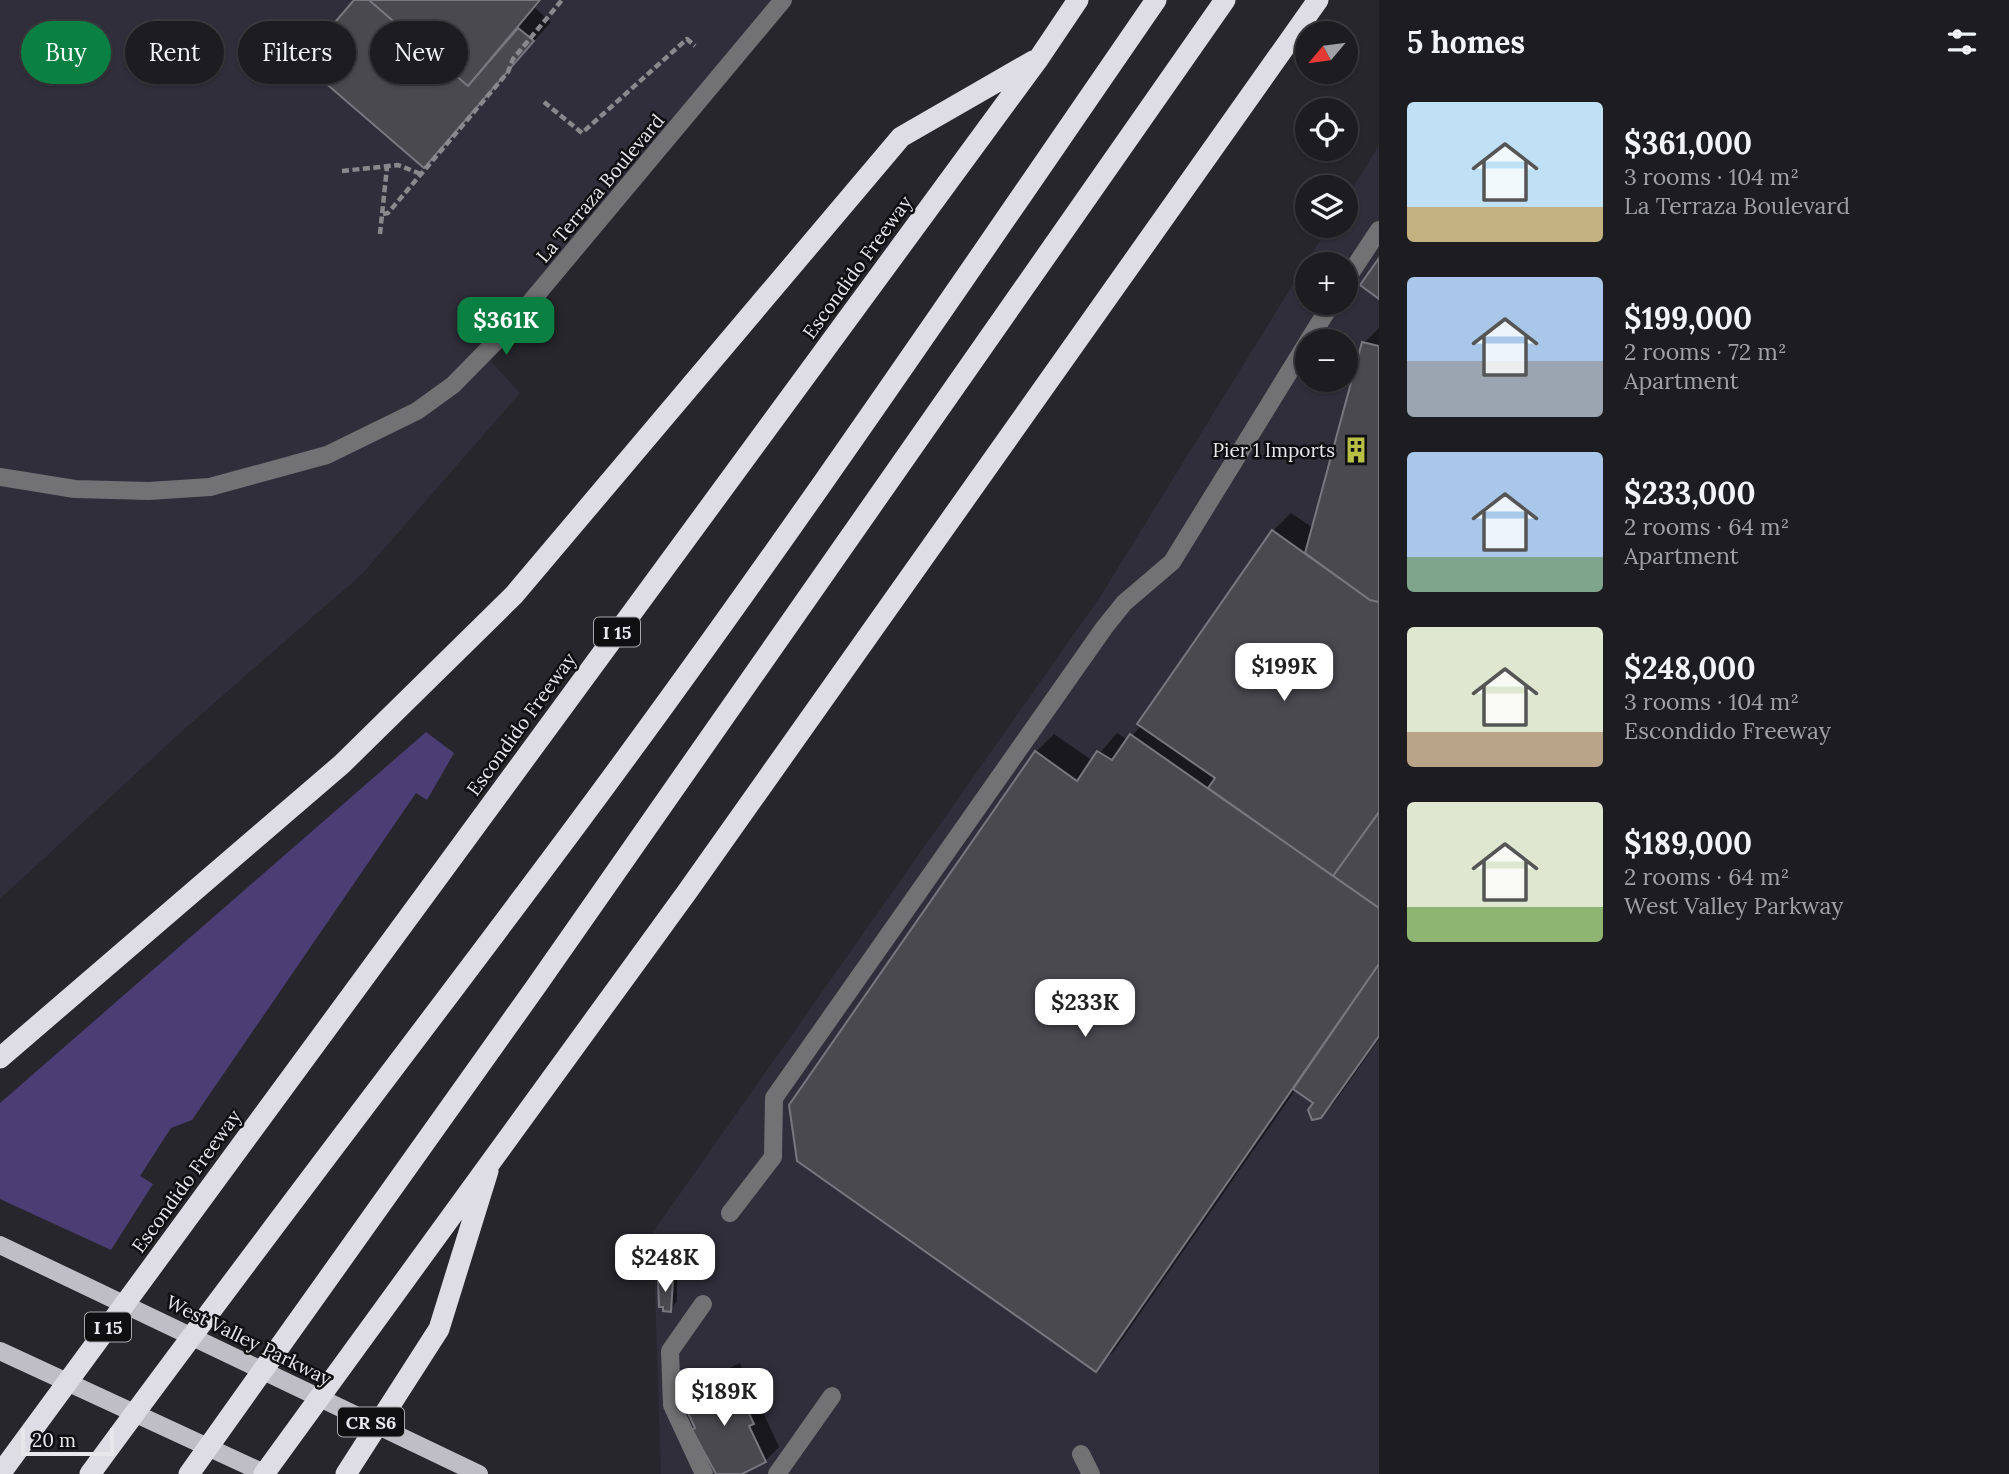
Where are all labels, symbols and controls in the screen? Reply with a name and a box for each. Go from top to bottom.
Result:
chip: Buy [21,21,111,84]
chip: Rent [125,21,224,84]
chip: Filters [238,21,356,84]
chip: New [370,21,468,84]
north arrow [1295,21,1358,84]
map controls [1295,21,1358,392]
text: 5 homes [1407,23,1525,61]
icon: filters [1943,23,1981,61]
button: locate [1295,98,1358,161]
street label: La Terraza Boulevard [531,109,669,267]
text: $361,000 [1624,124,1752,162]
icon: home [1463,130,1547,214]
text: 3 rooms · 104 m² [1624,162,1799,191]
button: layers [1295,175,1358,238]
street label: Escondido Freeway [797,191,917,343]
text: La Terraza Boulevard [1624,191,1850,220]
button: + [1295,252,1358,315]
pin: $361K [457,298,555,357]
text: $199,000 [1624,299,1752,337]
text: $361K [473,305,539,334]
icon: home [1463,305,1547,389]
button: − [1295,329,1358,392]
text: 2 rooms · 72 m² [1624,337,1787,366]
text: Apartment [1624,366,1739,395]
building icon: Pier 1 Imports [1341,435,1371,465]
place label: Pier 1 Imports [1213,438,1335,462]
text: $233,000 [1624,474,1756,512]
icon: home [1463,480,1547,564]
text: 2 rooms · 64 m² [1624,512,1789,541]
text: Apartment [1624,541,1739,570]
road number: I 15 [594,618,640,646]
pin: $199K [1235,644,1333,703]
street label: Escondido Freeway [461,648,581,800]
text: $248,000 [1624,649,1756,687]
text: $199K [1251,651,1317,680]
icon: home [1463,655,1547,739]
text: 3 rooms · 104 m² [1624,687,1799,716]
text: Escondido Freeway [1624,716,1831,745]
text: $189,000 [1624,824,1752,862]
icon: home [1463,830,1547,914]
text: 2 rooms · 64 m² [1624,862,1789,891]
text: West Valley Parkway [1624,891,1843,920]
pin: $233K [1036,979,1134,1039]
text: $233K [1051,987,1119,1016]
street label: Escondido Freeway [126,1105,246,1257]
pin: $248K [616,1234,714,1294]
text: $248K [631,1242,699,1271]
street label: West Valley Parkway [162,1290,336,1390]
road number: I 15 [85,1312,131,1342]
pin: $189K [675,1368,773,1428]
text: $189K [691,1376,757,1405]
road number: CR S6 [338,1408,404,1436]
scale bar [21,1425,114,1457]
text: 20 m [32,1428,76,1452]

